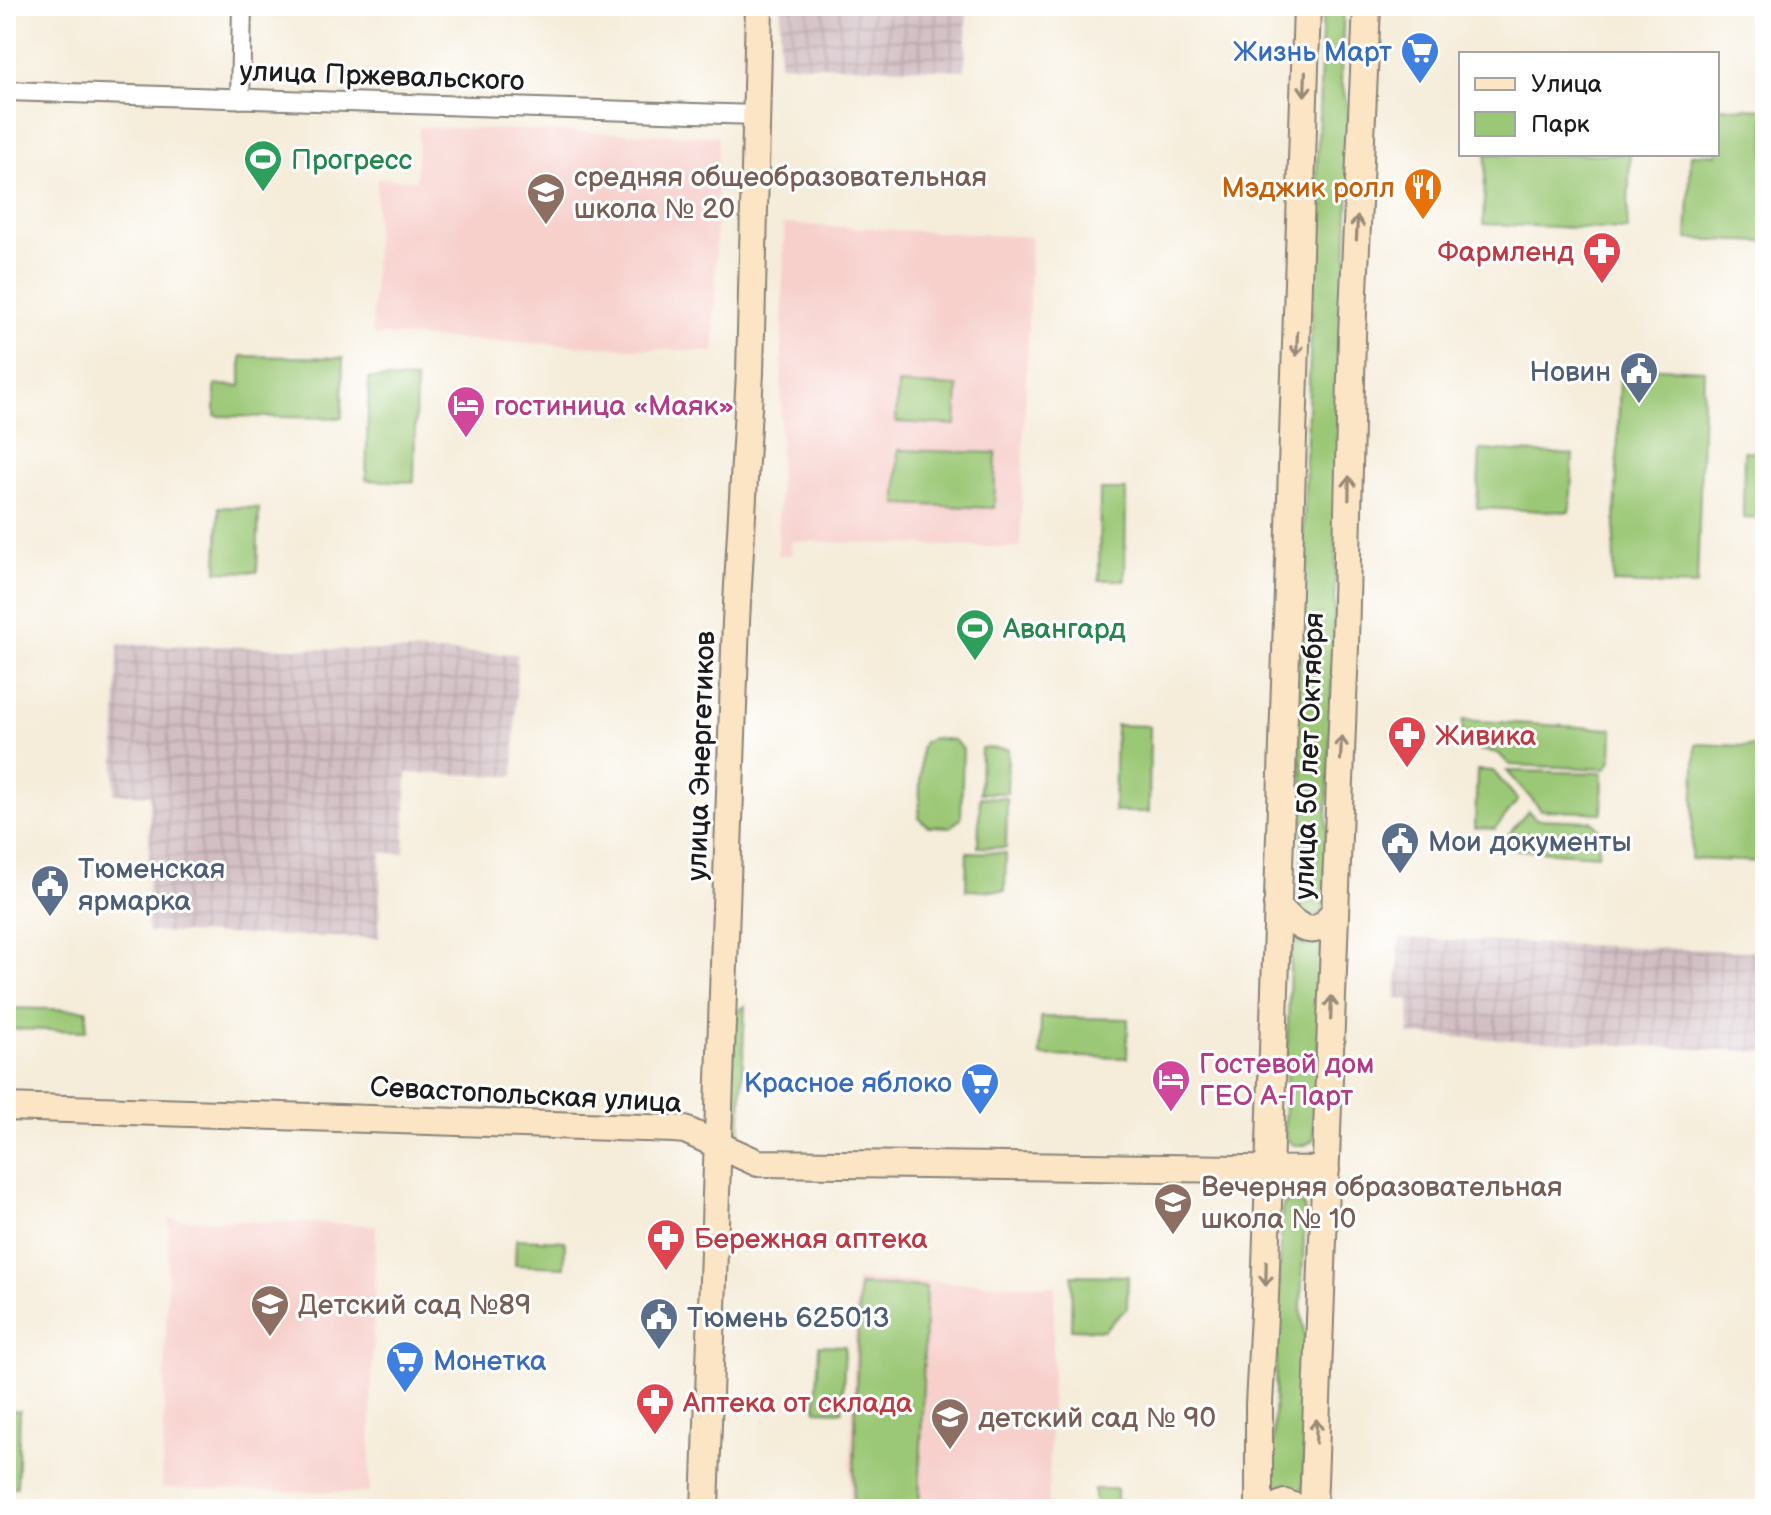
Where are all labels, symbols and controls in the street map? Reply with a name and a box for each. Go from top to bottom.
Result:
supermarket icon: Жизнь Март [1399,30,1441,85]
place label: Жизнь Март [1233,36,1392,69]
legend [1459,52,1719,156]
street label: улица Пржевальского [239,55,525,98]
one-way arrow [1297,70,1312,97]
text: Улица [1531,70,1602,99]
text: Парк [1531,110,1590,139]
sports icon: Прогресс [242,138,284,193]
place label: Прогресс [291,144,412,177]
place label: средняя общеобразовательная школа № 20 [574,161,987,226]
restaurant icon: Мэджик ролл [1402,166,1444,221]
school or university icon: средняя общеобразовательная школа № 20 [525,171,567,226]
place label: Мэджик ролл [1221,172,1395,205]
one-way arrow [1349,215,1364,242]
pharmacy icon: Фармленд [1581,230,1623,285]
place label: Фармленд [1437,236,1574,269]
one-way arrow [1289,330,1305,357]
public building icon: Новин [1618,350,1660,405]
place label: Новин [1529,356,1611,389]
hotel icon: гостиница «Маяк» [445,384,487,439]
place label: гостиница «Маяк» [494,390,734,423]
one-way arrow [1341,475,1356,502]
sports icon: Авангард [954,607,996,662]
street label: улица 50 лет Октября [1288,612,1331,900]
place label: Авангард [1002,613,1126,646]
street label: улица Энергетиков [681,630,722,882]
pharmacy icon: Живика [1386,714,1428,769]
place label: Живика [1435,720,1537,753]
one-way arrow [1334,735,1349,762]
public building icon: Мои документы [1379,820,1421,875]
place label: Мои документы [1428,826,1632,859]
place label: Тюменская ярмарка [78,853,225,918]
public building icon: Тюменская ярмарка [29,863,71,918]
one-way arrow [1323,995,1338,1022]
place label: Гостевой дом ГЕО А-Парт [1199,1048,1374,1113]
hotel icon: Гостевой дом ГЕО А-Парт [1150,1058,1192,1113]
supermarket icon: Красное яблоко [959,1061,1001,1116]
place label: Красное яблоко [744,1067,952,1100]
street label: Севастопольская улица [369,1071,683,1120]
place label: Вечерняя образовательная школа № 10 [1201,1171,1563,1236]
school or university icon: Вечерняя образовательная школа № 10 [1152,1181,1194,1236]
pharmacy icon: Бережная аптека [645,1217,687,1272]
place label: Бережная аптека [694,1223,928,1256]
one-way arrow [1258,1260,1274,1287]
school or university icon: Детский сад №89 [249,1283,291,1338]
place label: Детский сад №89 [298,1289,531,1322]
public building icon: Тюмень 625013 [638,1296,680,1351]
place label: Тюмень 625013 [687,1302,890,1335]
supermarket icon: Монетка [384,1339,426,1394]
place label: Монетка [433,1345,547,1378]
pharmacy icon: Аптека от склада [634,1381,676,1436]
place label: Аптека от склада [682,1387,913,1420]
school or university icon: детский сад № 90 [929,1396,971,1451]
place label: детский сад № 90 [978,1402,1216,1435]
one-way arrow [1309,1418,1324,1445]

